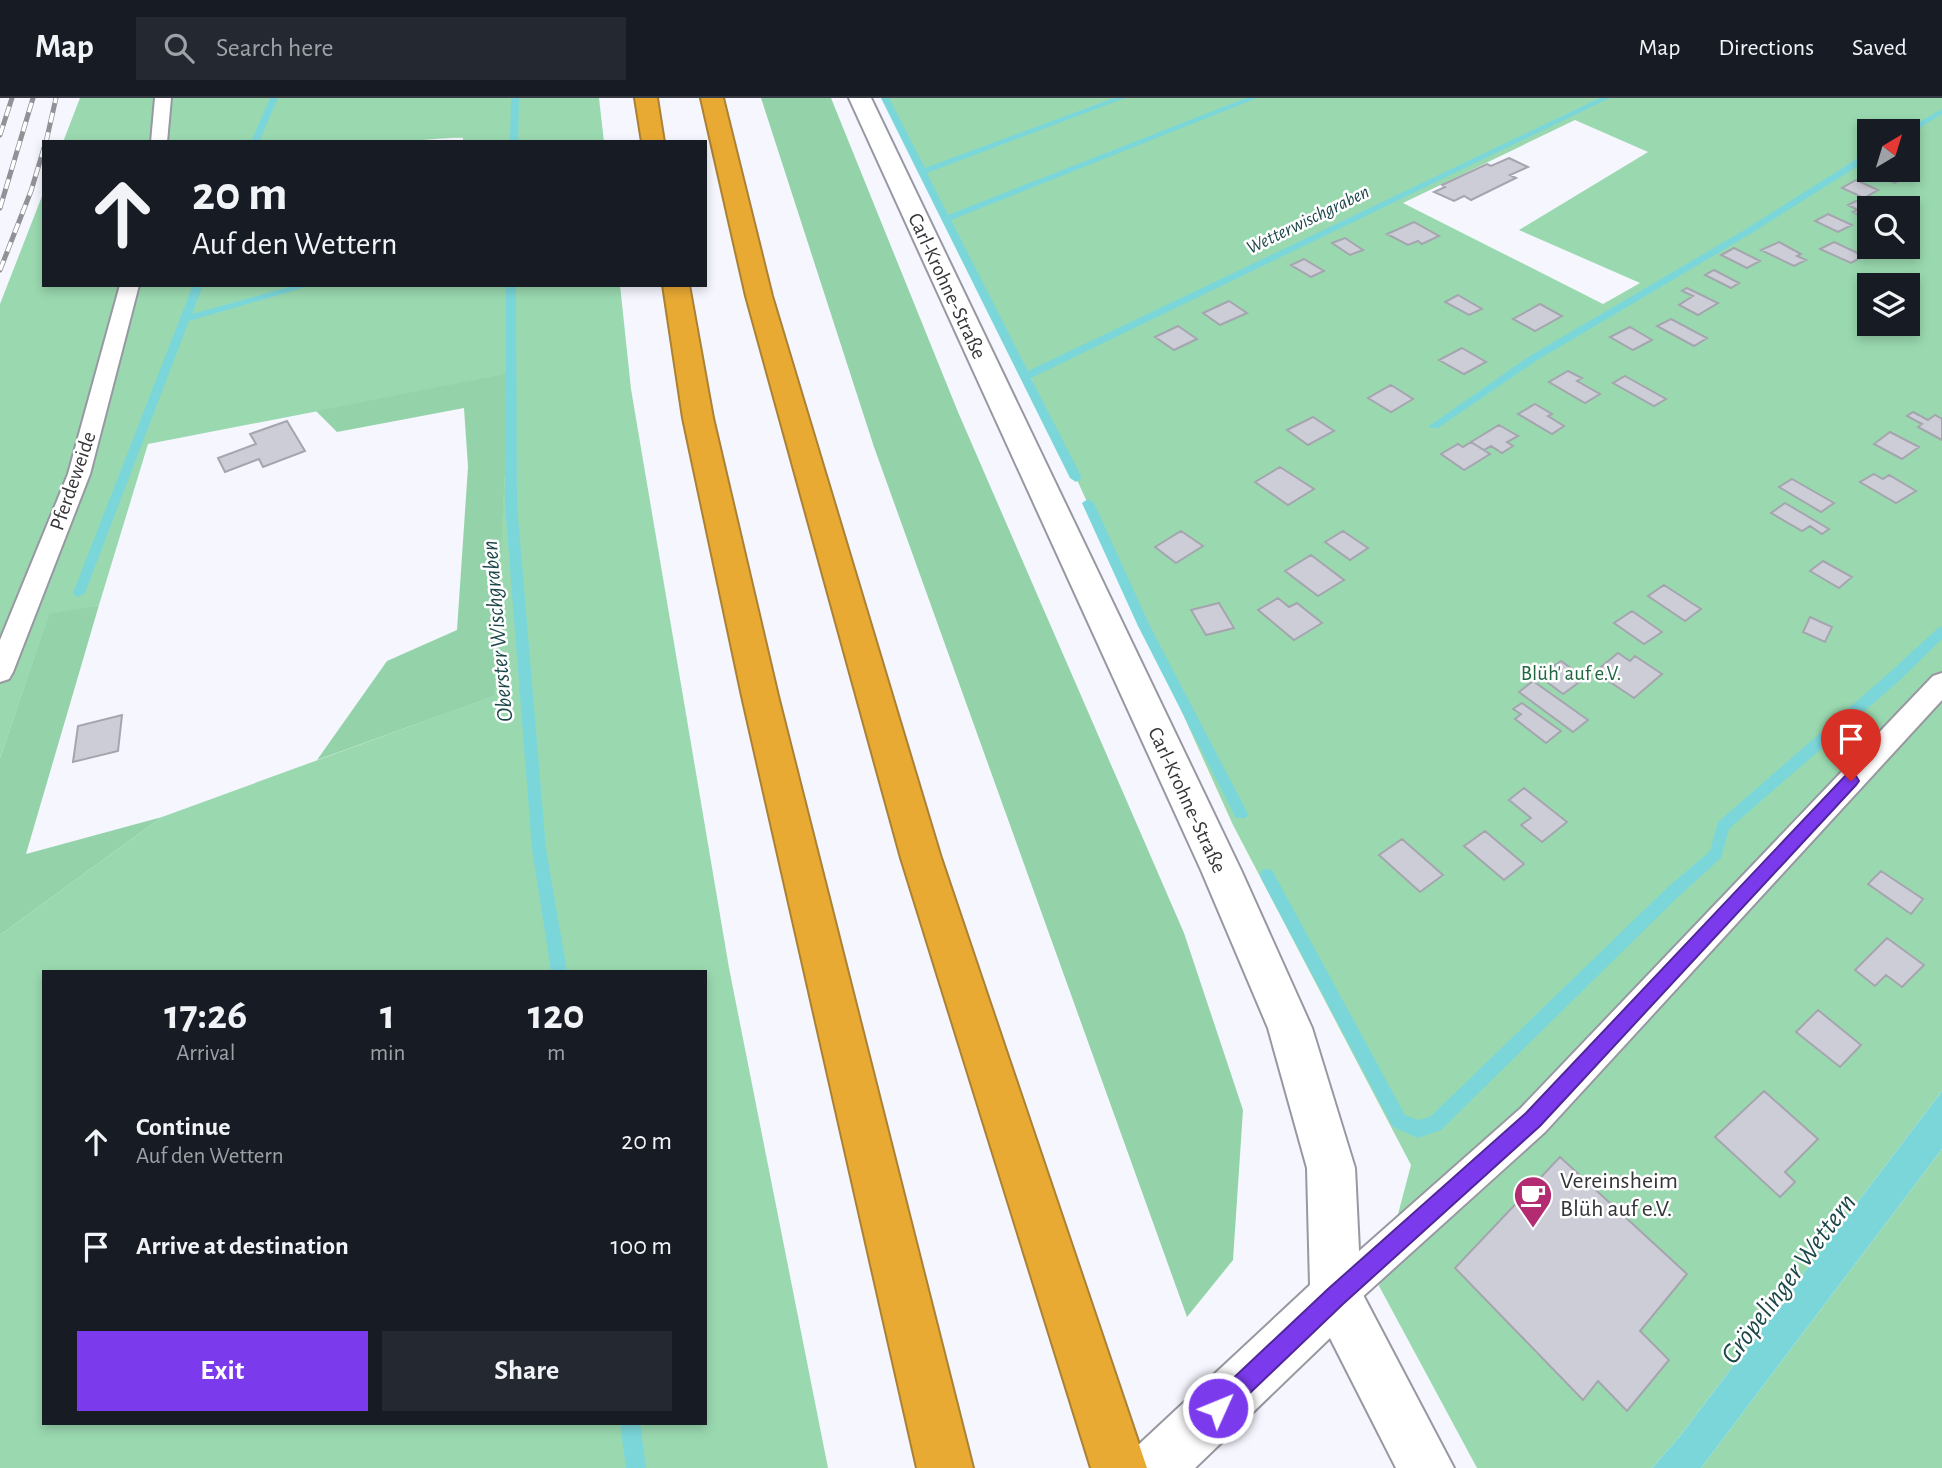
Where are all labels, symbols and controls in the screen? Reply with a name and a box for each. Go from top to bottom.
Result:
search box [136,17,626,80]
icon: search [160,29,198,67]
text: Map [35,31,94,64]
text: Search here [216,35,334,61]
text: Map [1638,36,1680,60]
text: Directions [1718,36,1814,60]
text: Saved [1852,36,1907,60]
north arrow [1857,119,1920,182]
map controls [1857,119,1920,336]
icon: ahead [77,168,168,259]
text: 20 m [192,170,288,219]
water label: Wetterwischgraben [1244,182,1372,258]
button: search [1857,196,1920,259]
street label: Carl-Krohne-Straße [904,210,990,362]
text: Auf den Wettern [192,228,397,260]
button: layers [1857,273,1920,336]
street label: Pferdeweide [46,429,100,533]
water label: Oberster Wischgraben [479,539,517,723]
park label: Blüh' auf e.V. [1521,663,1621,684]
pin [1821,709,1881,781]
icon: arrive [1832,720,1870,758]
street label: Carl-Krohne-Straße [1144,724,1230,876]
text: 17:26 [164,994,247,1036]
text: 1 [380,994,395,1036]
text: 120 [528,994,585,1036]
text: Arrival [176,1042,235,1065]
text: min [370,1042,405,1065]
text: m [547,1042,565,1065]
text: Continue [136,1114,231,1140]
icon: ahead [77,1123,115,1161]
text: 20 m [621,1128,672,1154]
text: Auf den Wettern [136,1145,284,1168]
place label: Vereinsheim Blüh auf e.V. [1560,1169,1678,1221]
cafe icon: Vereinsheim Blüh auf e.V. [1512,1174,1554,1229]
water label: Gröpelinger Wettern [1716,1189,1862,1369]
icon: arrive [77,1228,115,1266]
text: Arrive at destination [136,1233,349,1259]
text: 100 m [611,1233,672,1259]
button: Exit [77,1331,368,1411]
button: Share [382,1331,672,1411]
position arrow [1181,1371,1255,1445]

